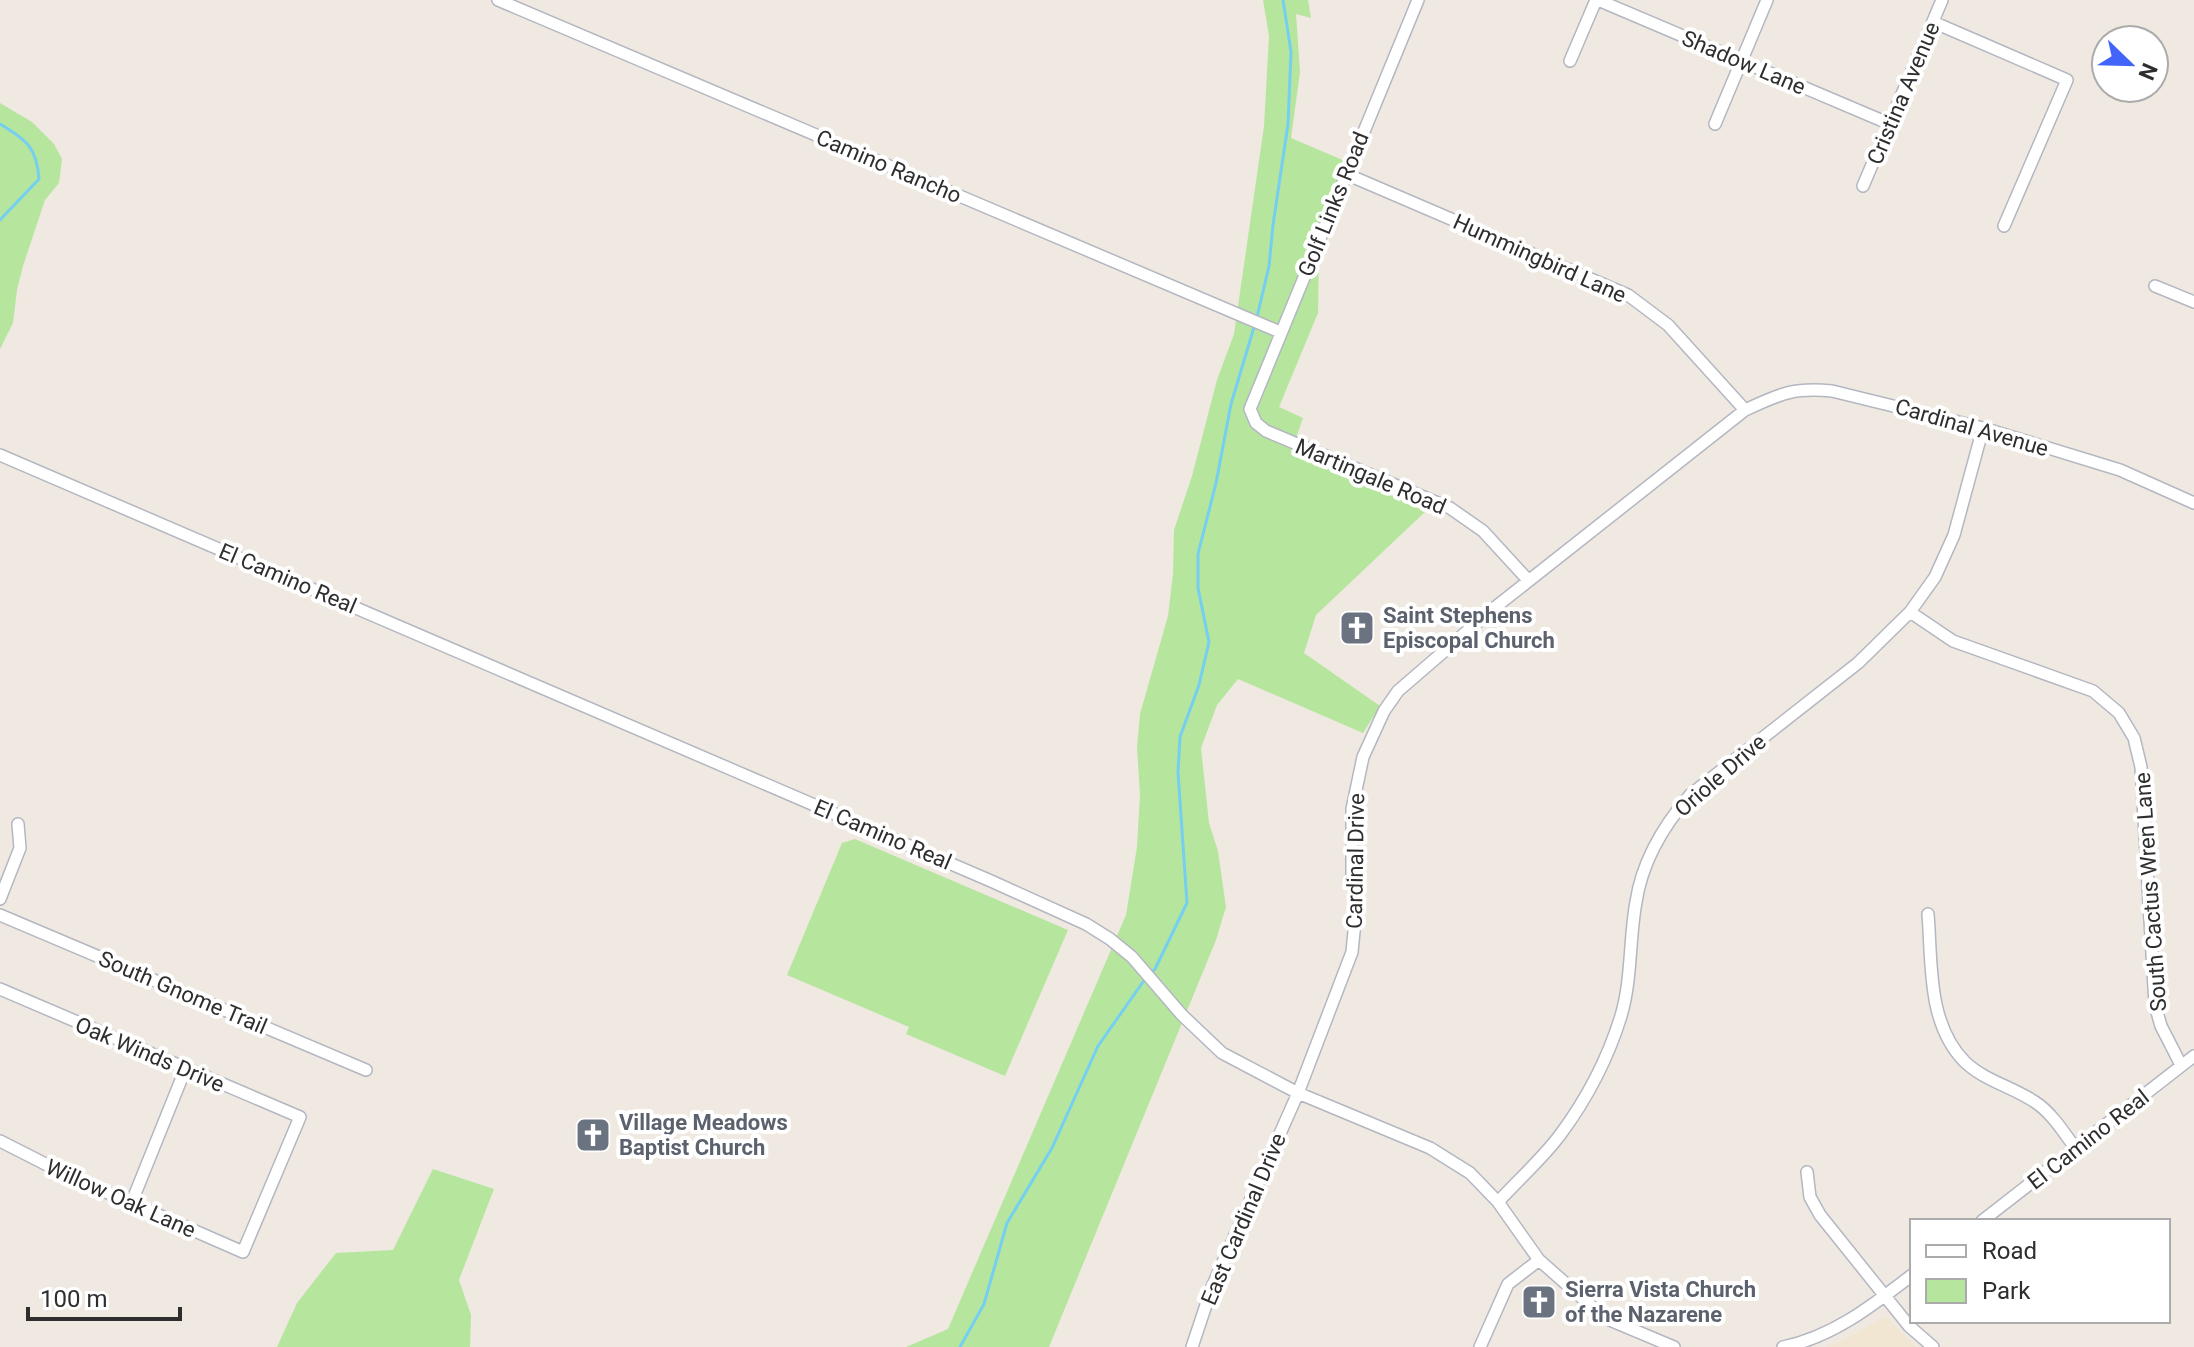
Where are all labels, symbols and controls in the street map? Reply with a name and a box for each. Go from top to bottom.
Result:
street label: Cristina Avenue [1862,18,1945,168]
north arrow [2090,24,2170,104]
street label: Shadow Lane [1678,25,1809,100]
text: N [2133,60,2162,84]
street label: Camino Rancho [813,125,965,208]
street label: Golf Links Road [1293,128,1374,280]
street label: Hummingbird Lane [1449,209,1630,308]
street label: Cardinal Avenue [1892,394,2051,461]
street label: Martingale Road [1292,433,1450,519]
street label: El Camino Real [215,538,360,619]
place label: Saint Stephens Episcopal Church [1383,603,1555,653]
church icon: Saint Stephens Episcopal Church [1338,609,1376,647]
street label: Oriole Drive [1670,729,1771,822]
street label: South Cactus Wren Lane [2130,771,2171,1012]
street label: Cardinal Drive [1342,793,1369,929]
street label: El Camino Real [810,794,955,875]
street label: South Gnome Trail [95,946,271,1039]
street label: Oak Winds Drive [72,1012,228,1097]
street label: El Camino Real [2023,1084,2154,1194]
place label: Village Meadows Baptist Church [619,1110,788,1160]
church icon: Village Meadows Baptist Church [574,1116,612,1154]
street label: East Cardinal Drive [1196,1130,1291,1309]
street label: Willow Oak Lane [42,1154,200,1243]
legend [1910,1219,2170,1323]
text: Road [1982,1237,2037,1265]
scale bar [28,1271,180,1321]
place label: Sierra Vista Church of the Nazarene [1565,1277,1756,1327]
text: Park [1982,1277,2031,1305]
church icon: Sierra Vista Church of the Nazarene [1520,1283,1558,1321]
text: 100 m [40,1285,107,1313]

